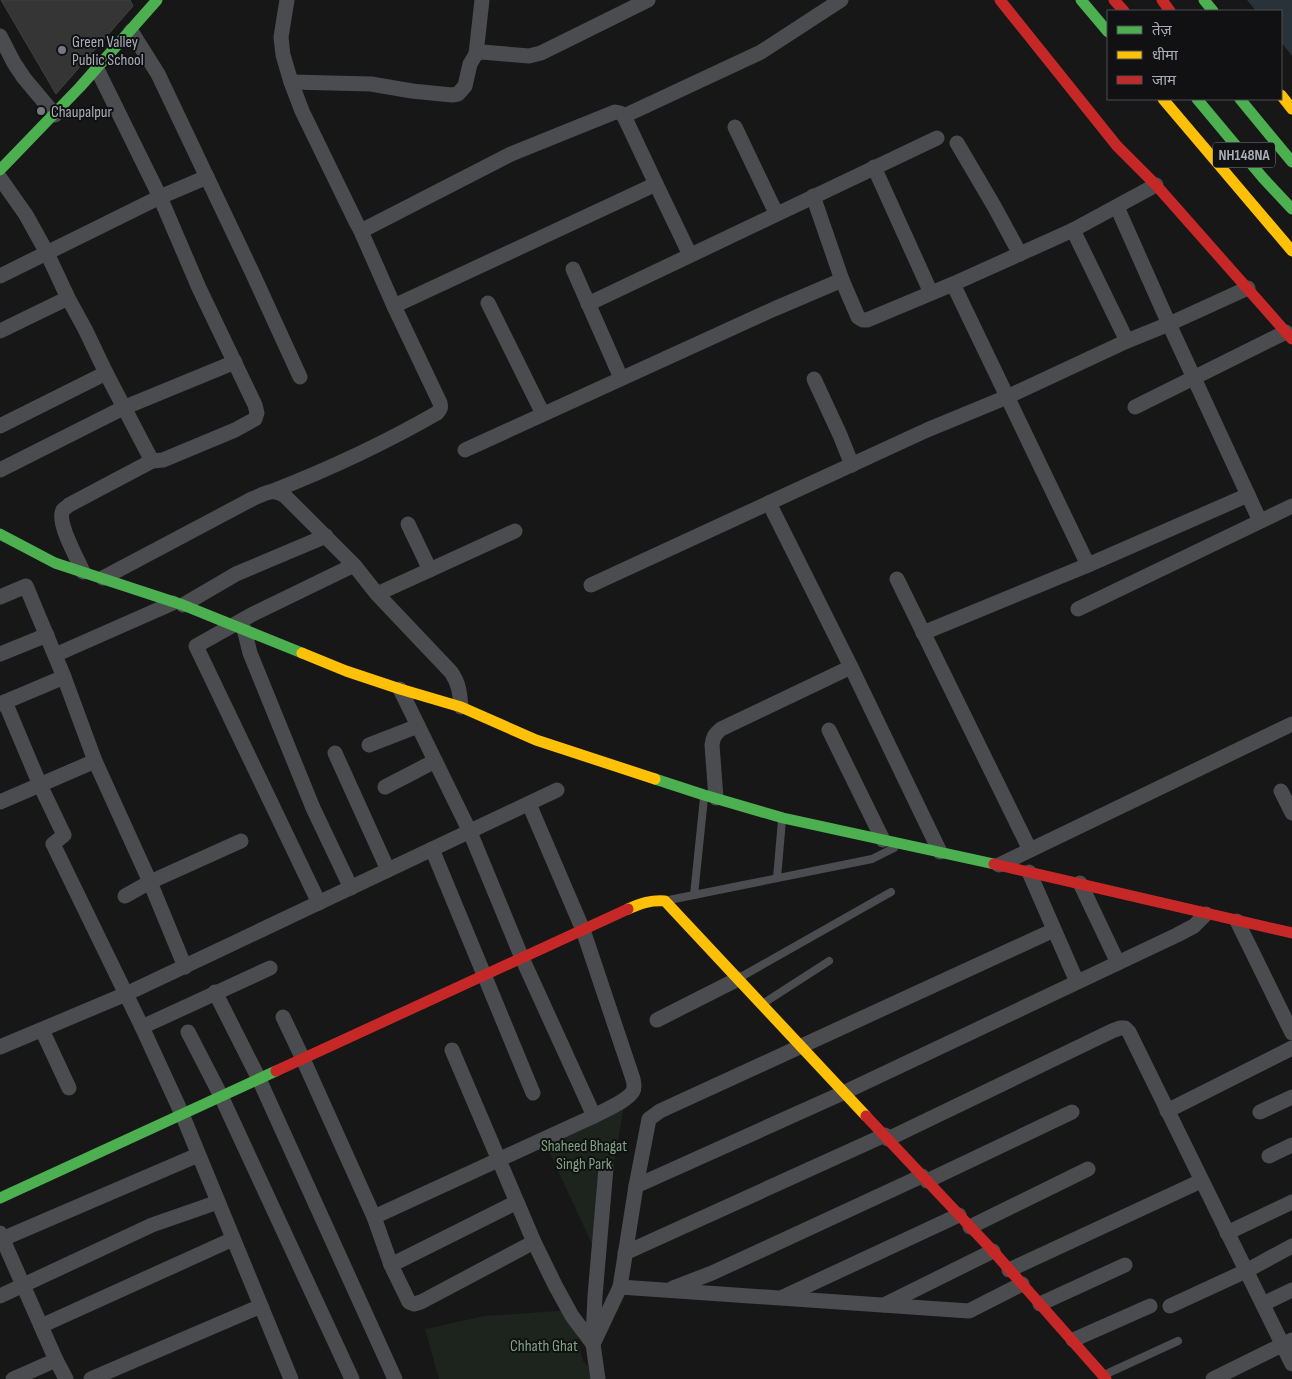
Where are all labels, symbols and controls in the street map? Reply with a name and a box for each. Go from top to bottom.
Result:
legend [1107,10,1282,100]
text: तेज़ [1152,21,1173,40]
place label: Green Valley Public School [72,33,144,70]
marker: Green Valley Public School [56,44,68,56]
text: धीमा [1152,46,1179,65]
text: जाम [1152,71,1177,90]
place label: Chaupalpur [51,103,113,122]
marker: Chaupalpur [35,105,47,117]
road number: NH148NA [1213,142,1275,168]
park label: Shaheed Bhagat Singh Park [541,1137,627,1174]
park label: Chhath Ghat [510,1337,578,1356]

